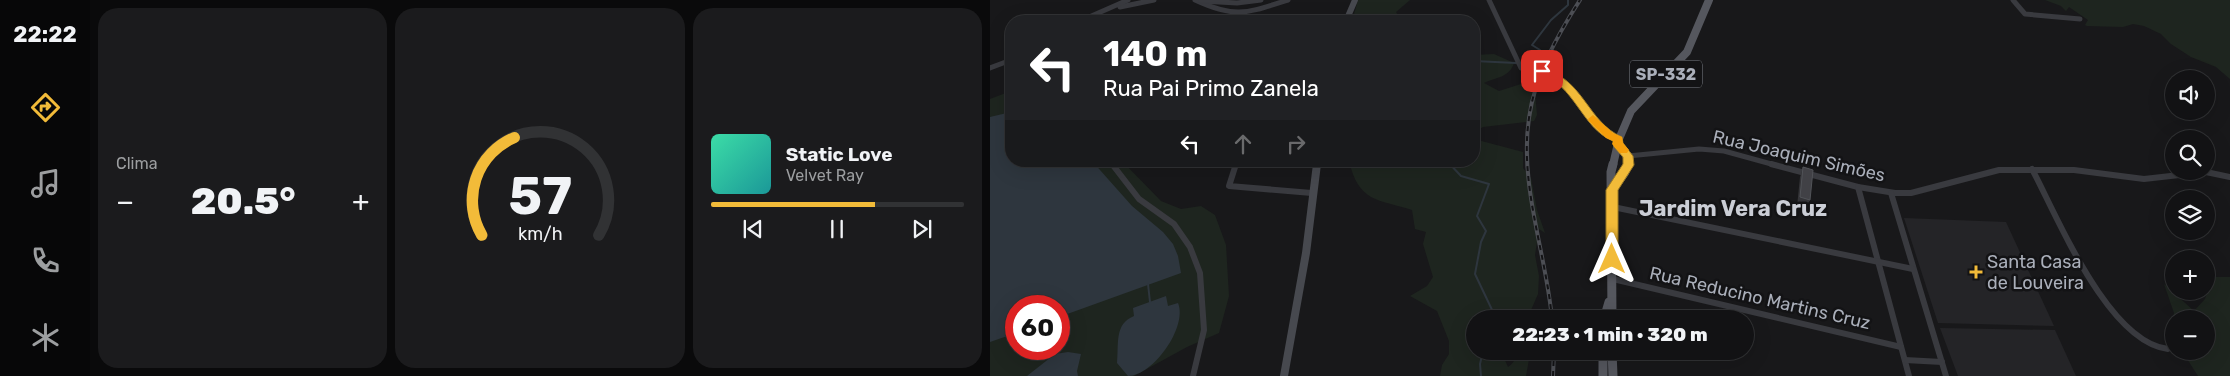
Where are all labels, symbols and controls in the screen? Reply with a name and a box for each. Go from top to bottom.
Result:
text: 22:22 [13,21,77,48]
text: 140 m [1103,33,1208,75]
icon: left [1020,35,1085,100]
pin [1521,50,1563,92]
icon: arrive [1528,57,1556,85]
road number: SP-332 [1630,61,1702,88]
map controls [2165,70,2215,360]
button: sound [2165,70,2215,120]
text: Rua Pai Primo Zanela [1103,75,1319,102]
icon: directions [28,90,63,125]
street label: Rua Joaquim Simões [1711,125,1887,187]
icon: left [1176,130,1204,158]
icon: ahead [1229,130,1257,158]
icon: right [1282,130,1310,158]
button: search [2165,130,2215,180]
text: Static Love [786,143,893,166]
text: Clima [116,154,157,173]
text: 57 [508,165,572,227]
icon: music [28,166,63,201]
text: Velvet Ray [786,166,864,185]
text: 20.5° [191,178,295,224]
text: − [116,185,134,218]
text: + [352,185,369,218]
button: layers [2165,190,2215,240]
district label: Jardim Vera Cruz [1639,195,1827,222]
icon: previous [739,215,767,243]
icon: pause [823,215,851,243]
icon: next [908,215,936,243]
text: km/h [518,223,562,244]
position arrow [1585,232,1637,284]
icon: phone [28,243,63,278]
button: + [2165,250,2215,300]
place label: Santa Casa de Louveira [1987,251,2084,294]
street label: Rua Reducino Martins Cruz [1647,262,1873,334]
marker: Santa Casa de Louveira [1969,265,1983,279]
speed limit sign: 60 [1005,295,1070,360]
button: − [2165,310,2215,360]
icon: climate [28,320,63,355]
text: 22:23 · 1 min · 320 m [1512,323,1708,346]

